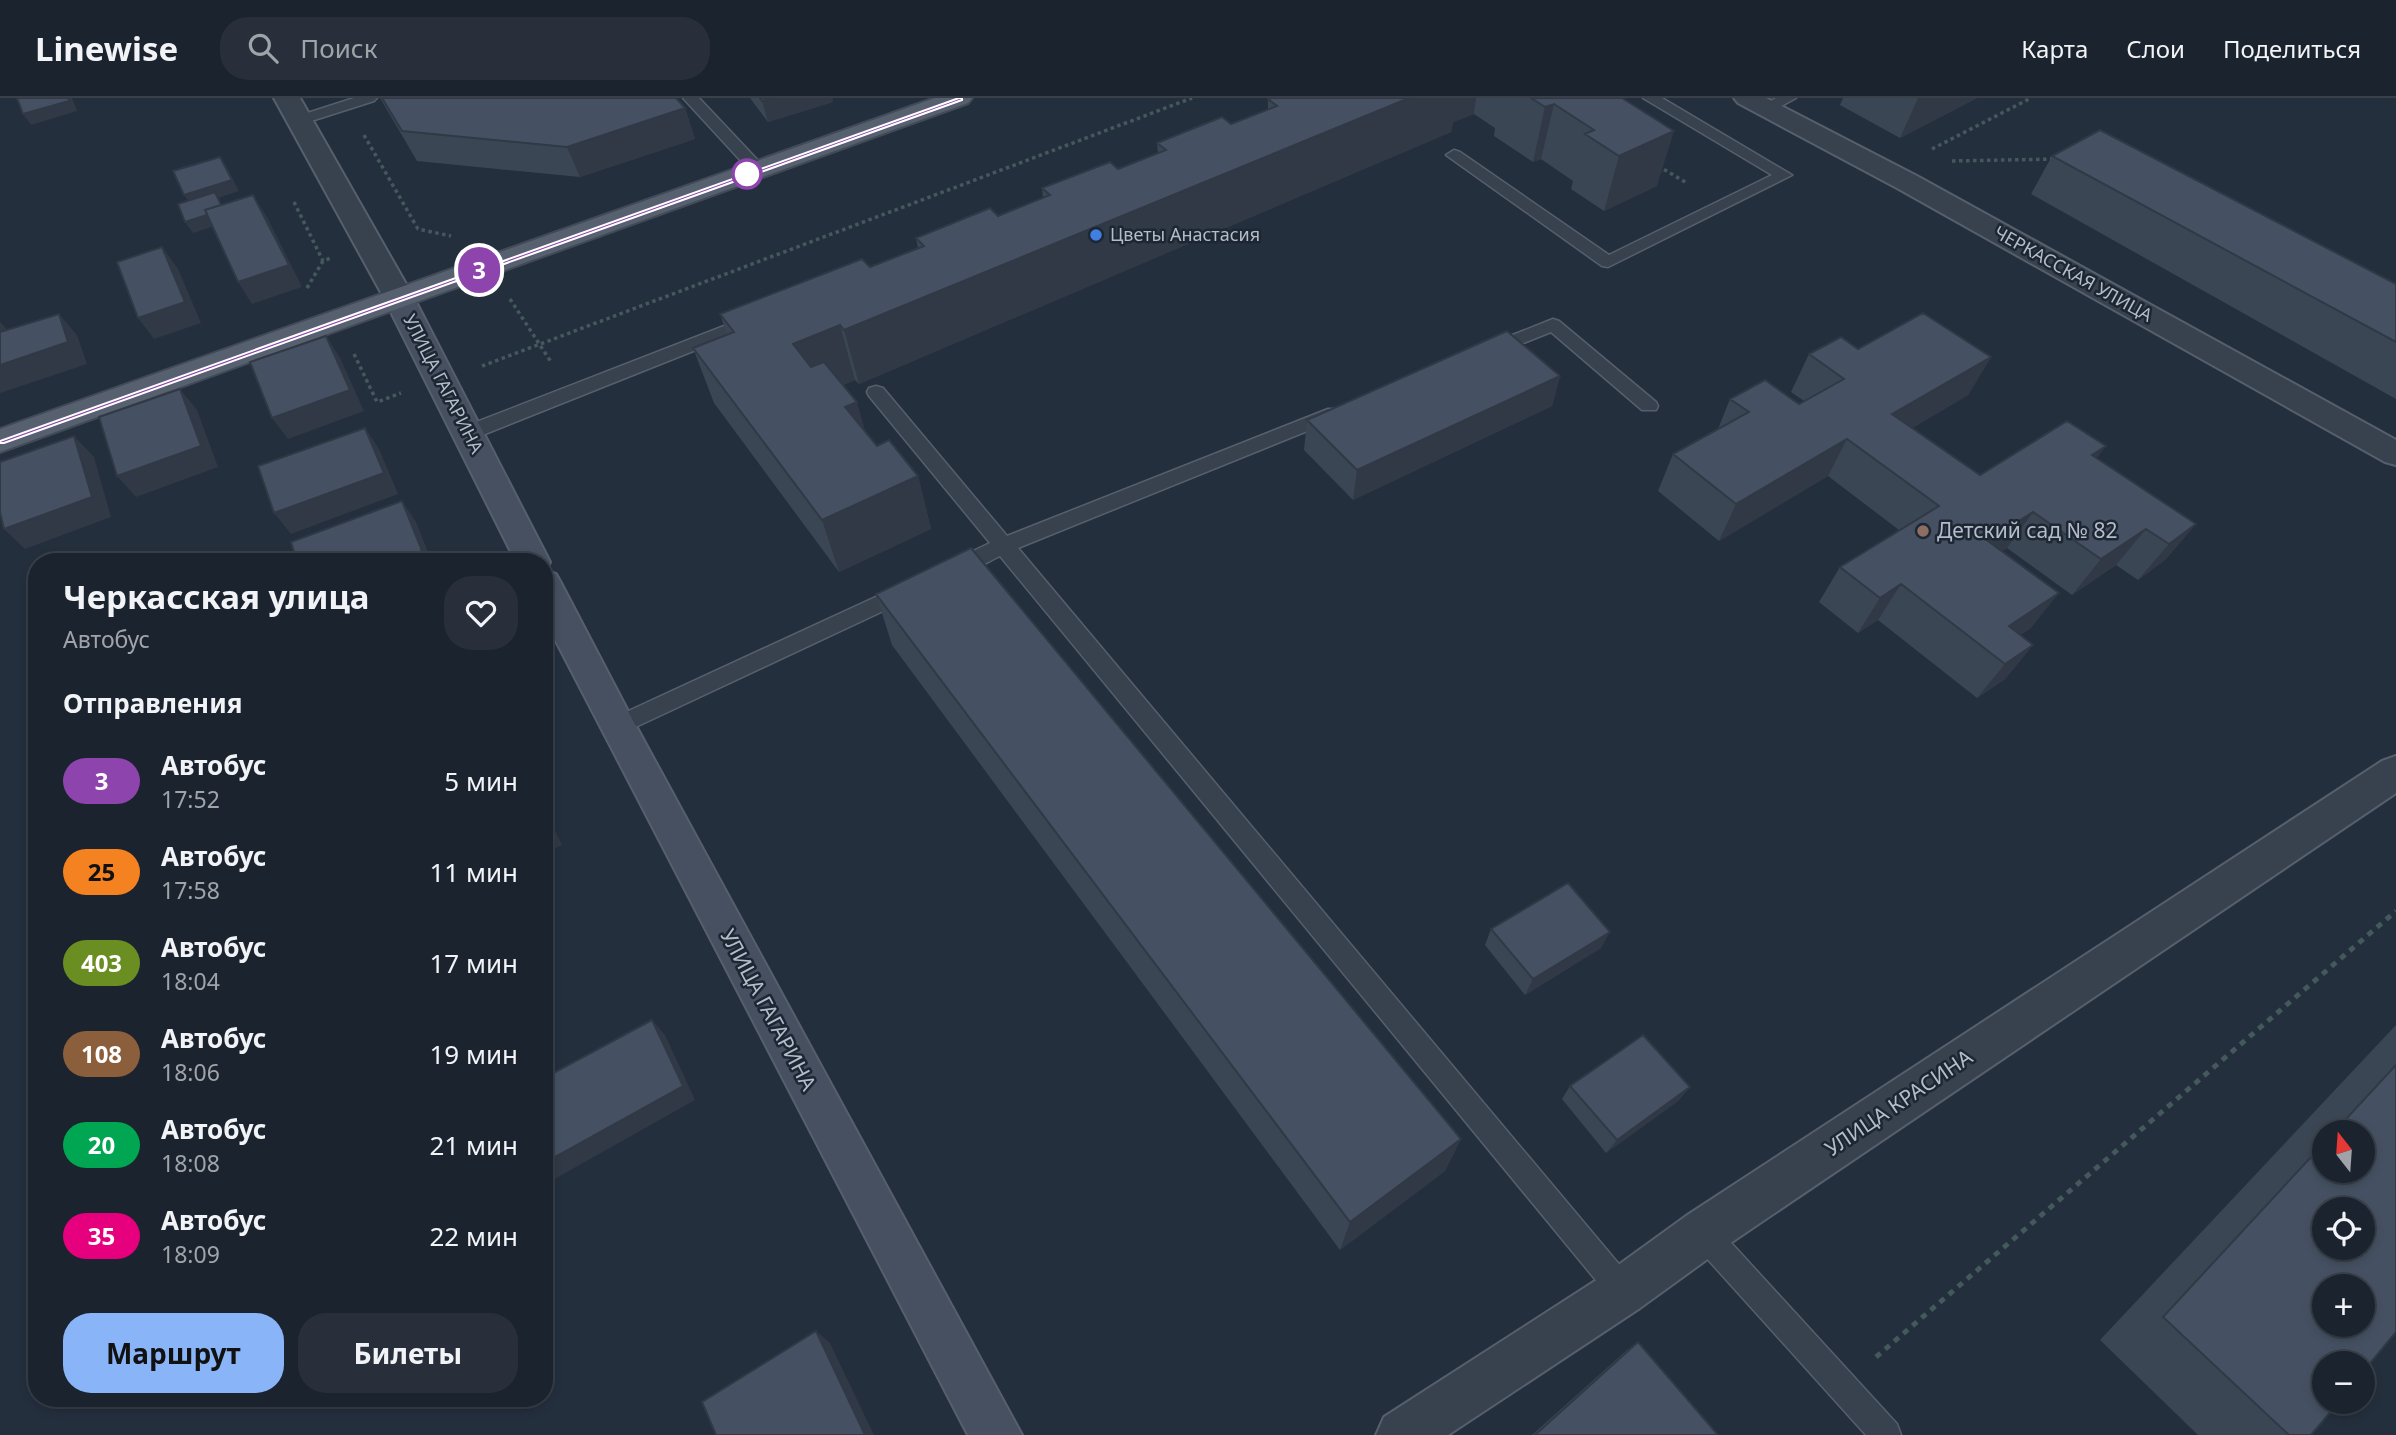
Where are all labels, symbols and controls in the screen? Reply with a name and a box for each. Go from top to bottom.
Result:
search box [220,17,710,80]
text: Linewise [35,26,178,71]
icon: search [244,29,282,67]
text: Поиск [300,30,377,66]
text: Карта [2021,32,2088,65]
text: Слои [2126,32,2185,65]
text: Поделиться [2223,32,2361,65]
unlabelled marker [732,159,762,189]
street label: ЧЕРКАССКАЯ УЛИЦА [1990,220,2157,327]
place label: Цветы Анастасия [1110,222,1260,246]
marker: Цветы Анастасия [1088,227,1104,243]
line badge: 3 [456,247,502,293]
text: 3 [472,253,486,286]
street label: УЛИЦА ГАГАРИНА [398,310,490,458]
place label: Детский сад № 82 [1937,516,2117,544]
marker: Детский сад № 82 [1915,523,1931,539]
text: Черкасская улица [63,574,370,619]
button: heart [444,576,518,650]
text: Автобус [63,623,150,655]
text: Отправления [63,685,242,721]
text: Автобус [161,747,266,783]
text: 5 мин [444,763,518,799]
text: 3 [95,764,108,797]
text: 17:52 [161,783,220,815]
text: Автобус [161,838,266,874]
text: 11 мин [429,854,518,890]
text: 25 [88,855,115,888]
text: 17:58 [161,874,220,906]
street label: УЛИЦА ГАГАРИНА [715,924,823,1096]
text: Автобус [161,929,266,965]
text: 17 мин [429,945,518,981]
text: 403 [81,946,122,979]
text: 18:04 [161,965,220,997]
text: Автобус [161,1020,266,1056]
text: 19 мин [429,1036,518,1072]
text: 108 [81,1037,122,1070]
street label: УЛИЦА КРАСИНА [1819,1042,1978,1162]
text: 18:06 [161,1056,220,1088]
text: Автобус [161,1111,266,1147]
north arrow [2312,1120,2375,1183]
map controls [2312,1120,2375,1414]
text: 21 мин [429,1127,518,1163]
text: 20 [88,1128,115,1161]
text: 18:08 [161,1147,220,1179]
button: locate [2312,1197,2375,1260]
text: Автобус [161,1202,266,1238]
text: 22 мин [429,1218,518,1254]
text: 35 [88,1219,115,1252]
text: 18:09 [161,1238,220,1270]
button: + [2312,1274,2375,1337]
button: Маршрут [63,1313,284,1393]
button: Билеты [298,1313,518,1393]
button: − [2312,1351,2375,1414]

